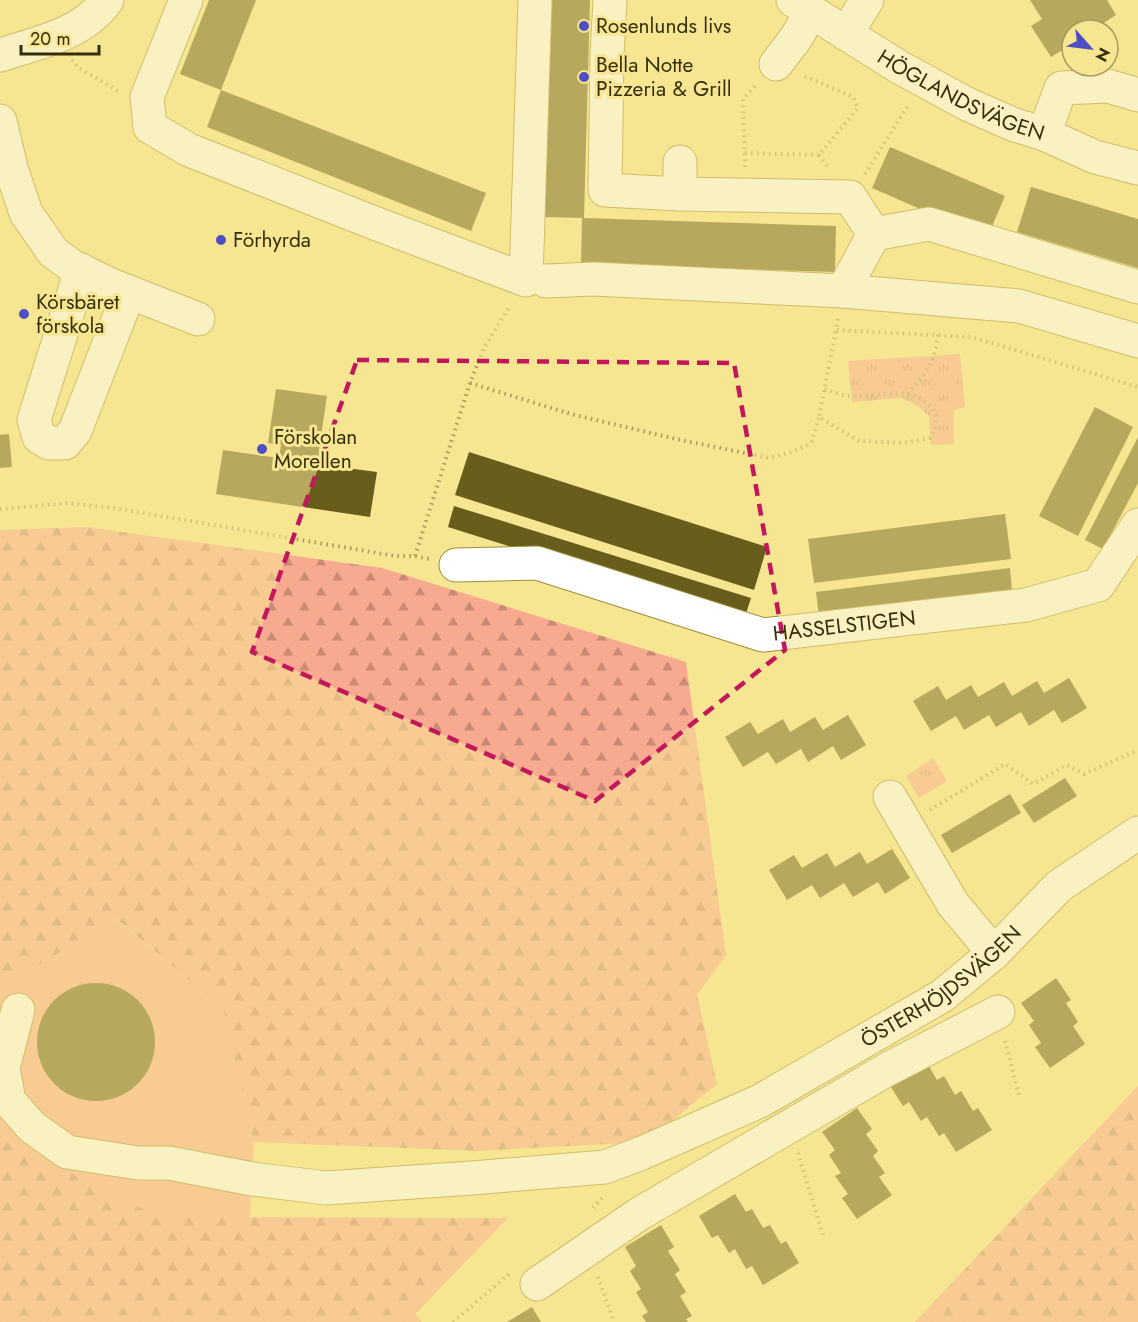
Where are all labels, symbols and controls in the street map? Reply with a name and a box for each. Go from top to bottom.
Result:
place label: Rosenlunds livs [596,11,731,41]
scale bar [21,18,99,56]
north arrow [1060,18,1120,78]
marker: Rosenlunds livs [577,19,591,33]
text: 20 m [30,26,70,52]
street label: HÖGLANDSVÄGEN [872,42,1048,148]
text: N [1090,44,1116,66]
place label: Bella Notte Pizzeria & Grill [596,50,732,104]
marker: Bella Notte Pizzeria & Grill [577,70,591,84]
place label: Förhyrda [233,225,311,255]
marker: Förhyrda [214,233,228,247]
place label: Körsbäret förskola [36,287,119,341]
marker: Körsbäret förskola [17,307,31,321]
place label: Förskolan Morellen [274,422,357,476]
marker: Förskolan Morellen [255,442,269,456]
street label: HASSELSTIGEN [771,603,917,649]
street label: ÖSTERHÖJDSVÄGEN [855,919,1028,1055]

